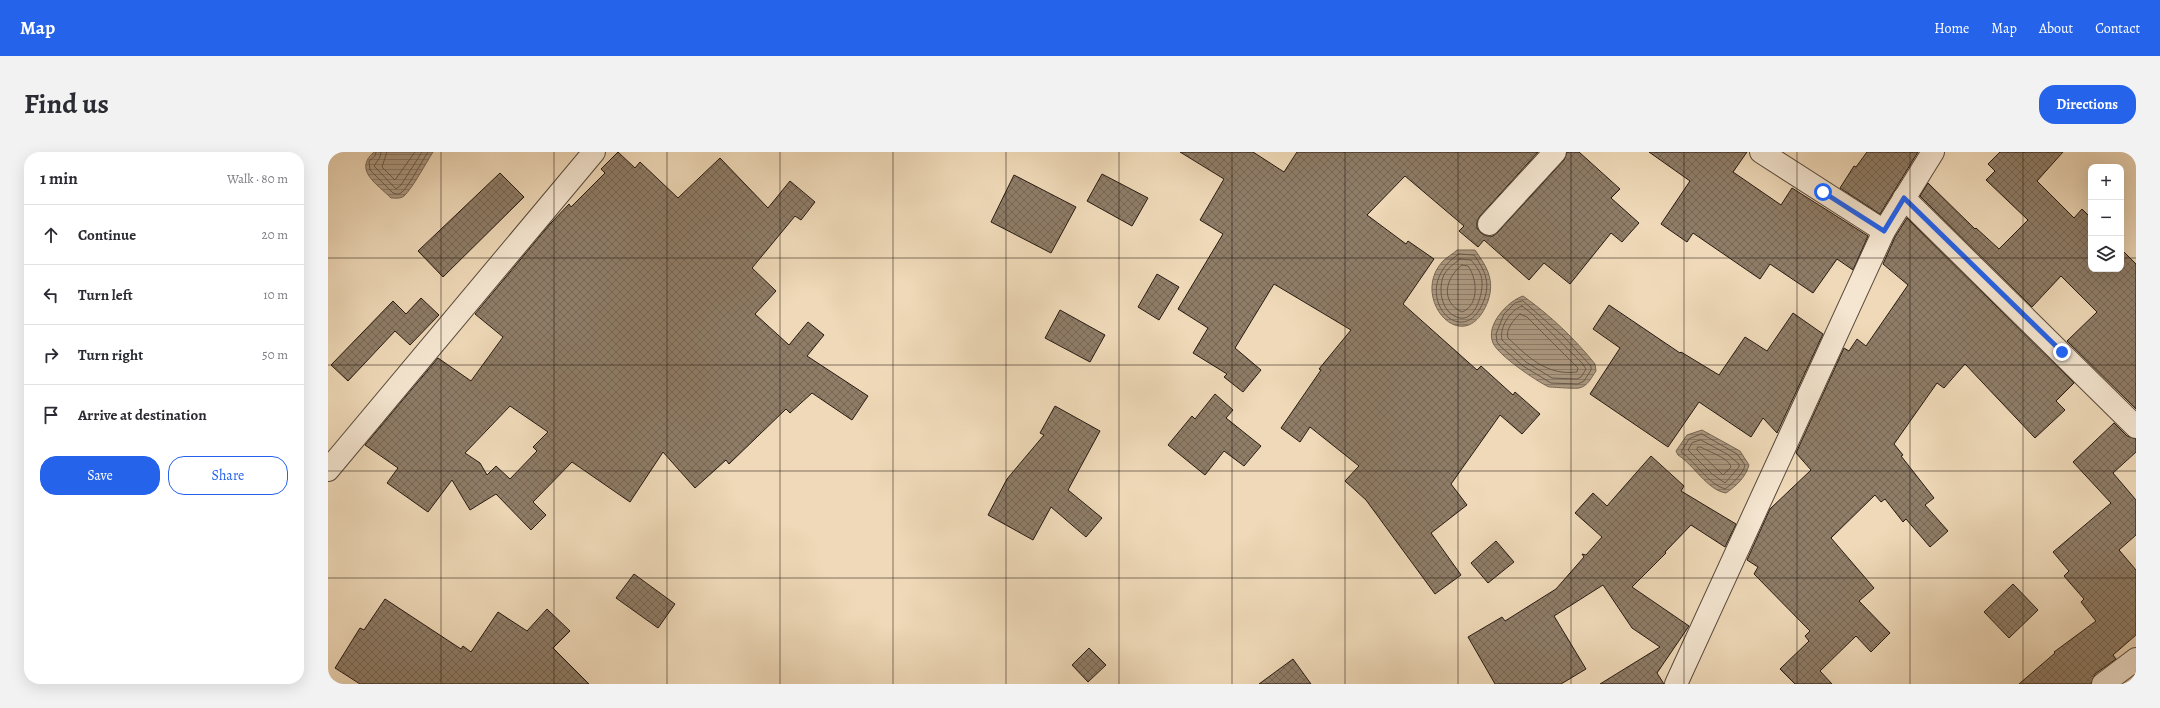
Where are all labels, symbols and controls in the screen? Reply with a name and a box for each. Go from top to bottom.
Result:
text: Map [20,15,55,41]
text: Home [1934,19,1969,38]
text: Map [1991,19,2017,38]
text: About [2039,19,2073,38]
text: Contact [2095,19,2140,38]
text: Find us [24,85,109,123]
button: Directions [2039,85,2136,124]
map controls [2088,164,2124,272]
button: + [2088,164,2124,200]
text: 1 min [40,167,78,190]
text: Walk · 80 m [227,170,288,187]
route start [1814,183,1832,201]
button: − [2088,200,2124,236]
icon: ahead [40,224,62,246]
text: Continue [78,225,136,245]
text: 20 m [262,226,288,243]
button: layers [2088,236,2124,272]
icon: left [40,284,62,306]
text: Turn left [78,285,133,305]
text: 10 m [263,286,288,303]
route end [2053,343,2071,361]
icon: right [40,344,62,366]
text: Turn right [78,345,143,365]
text: 50 m [262,346,288,363]
icon: arrive [40,404,62,426]
text: Arrive at destination [78,405,207,425]
button: Save [40,456,160,495]
button: Share [168,456,288,495]

